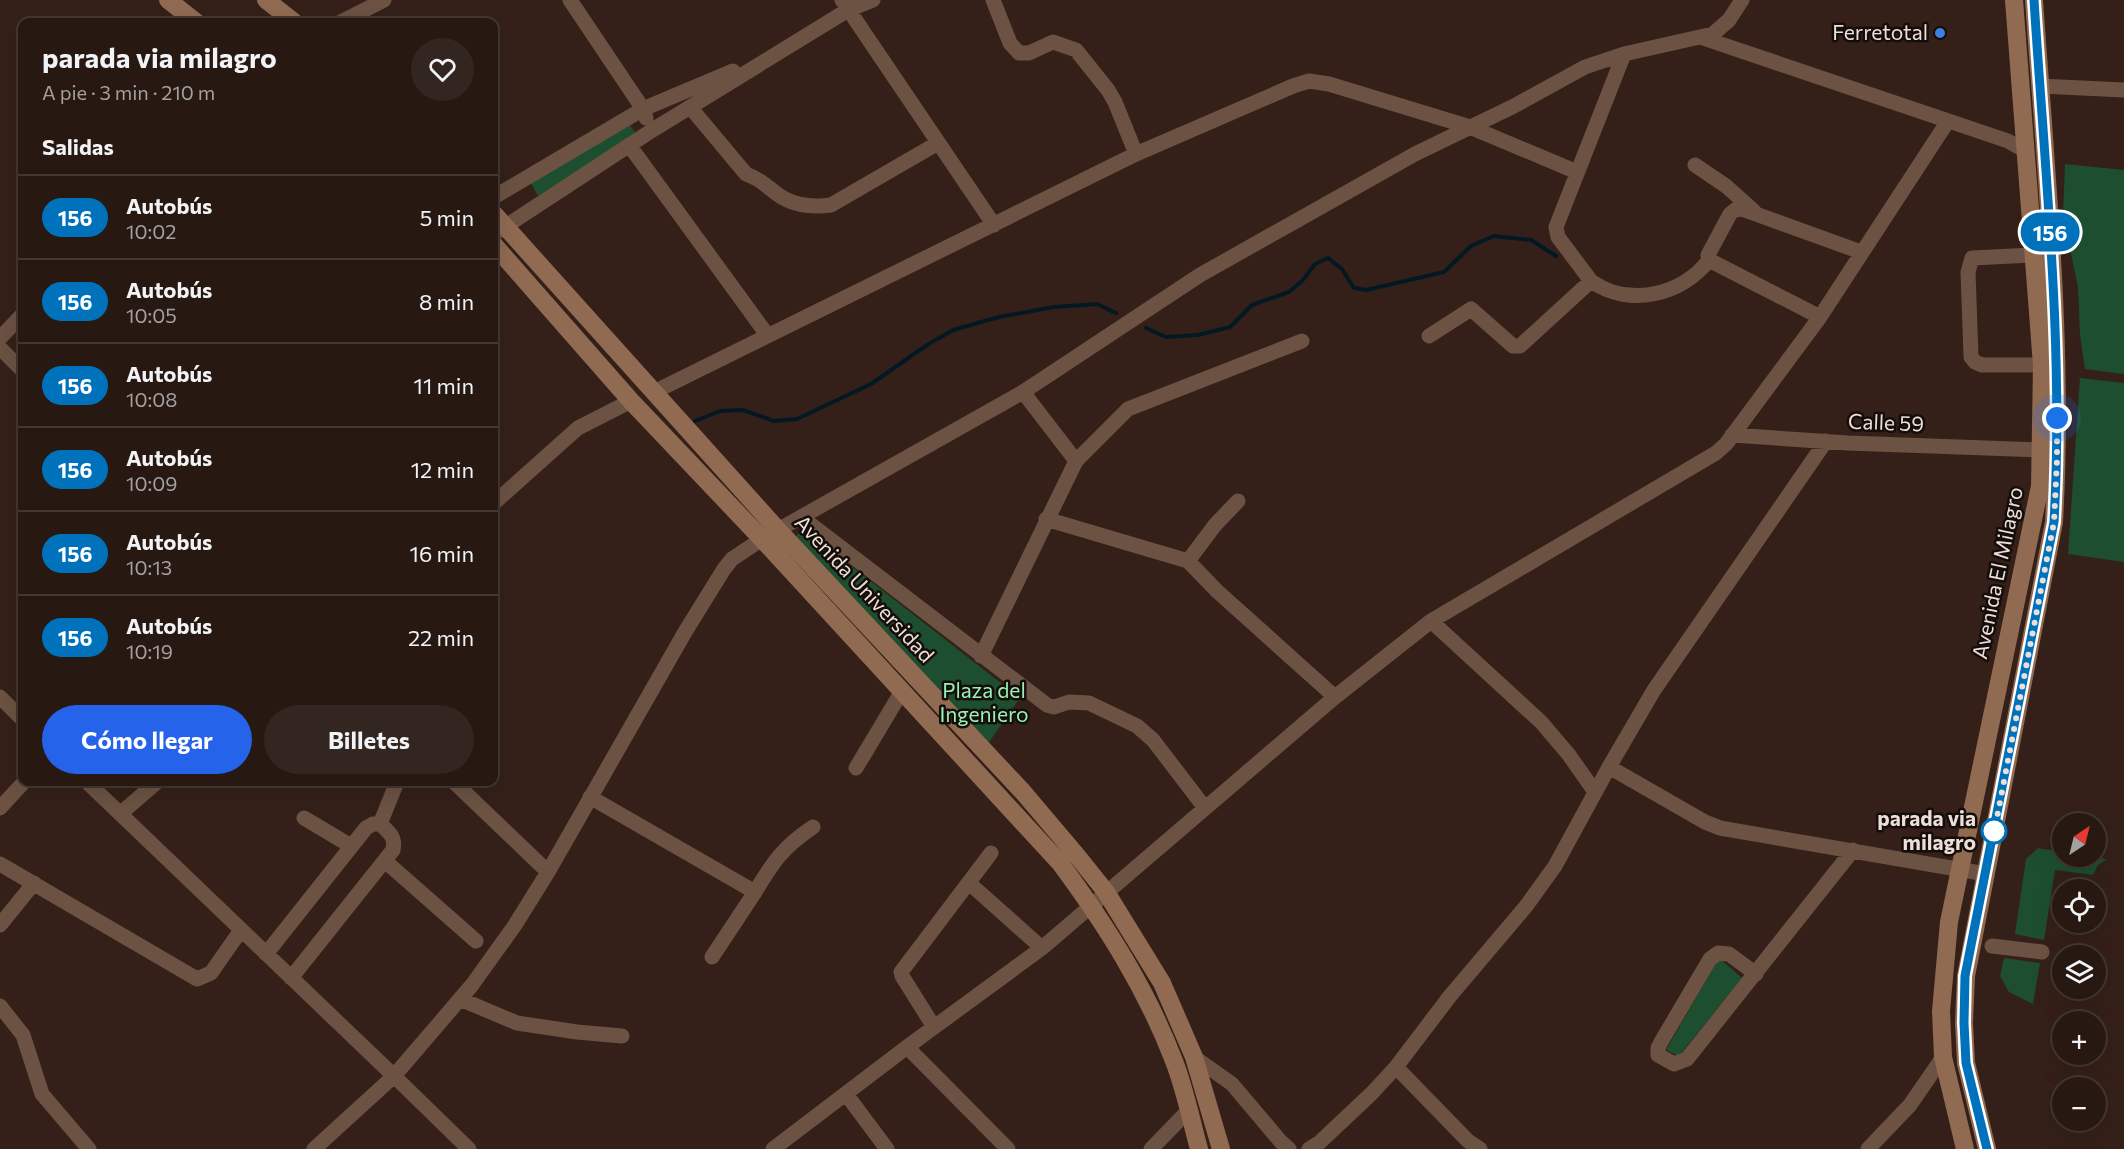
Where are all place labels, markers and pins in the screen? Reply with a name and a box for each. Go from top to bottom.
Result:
place label: Ferretotal [1832,19,1928,44]
marker: Ferretotal [1933,26,1947,40]
place label: parada via milagro [1877,805,1976,854]
marker: parada via milagro [1981,818,2007,844]

